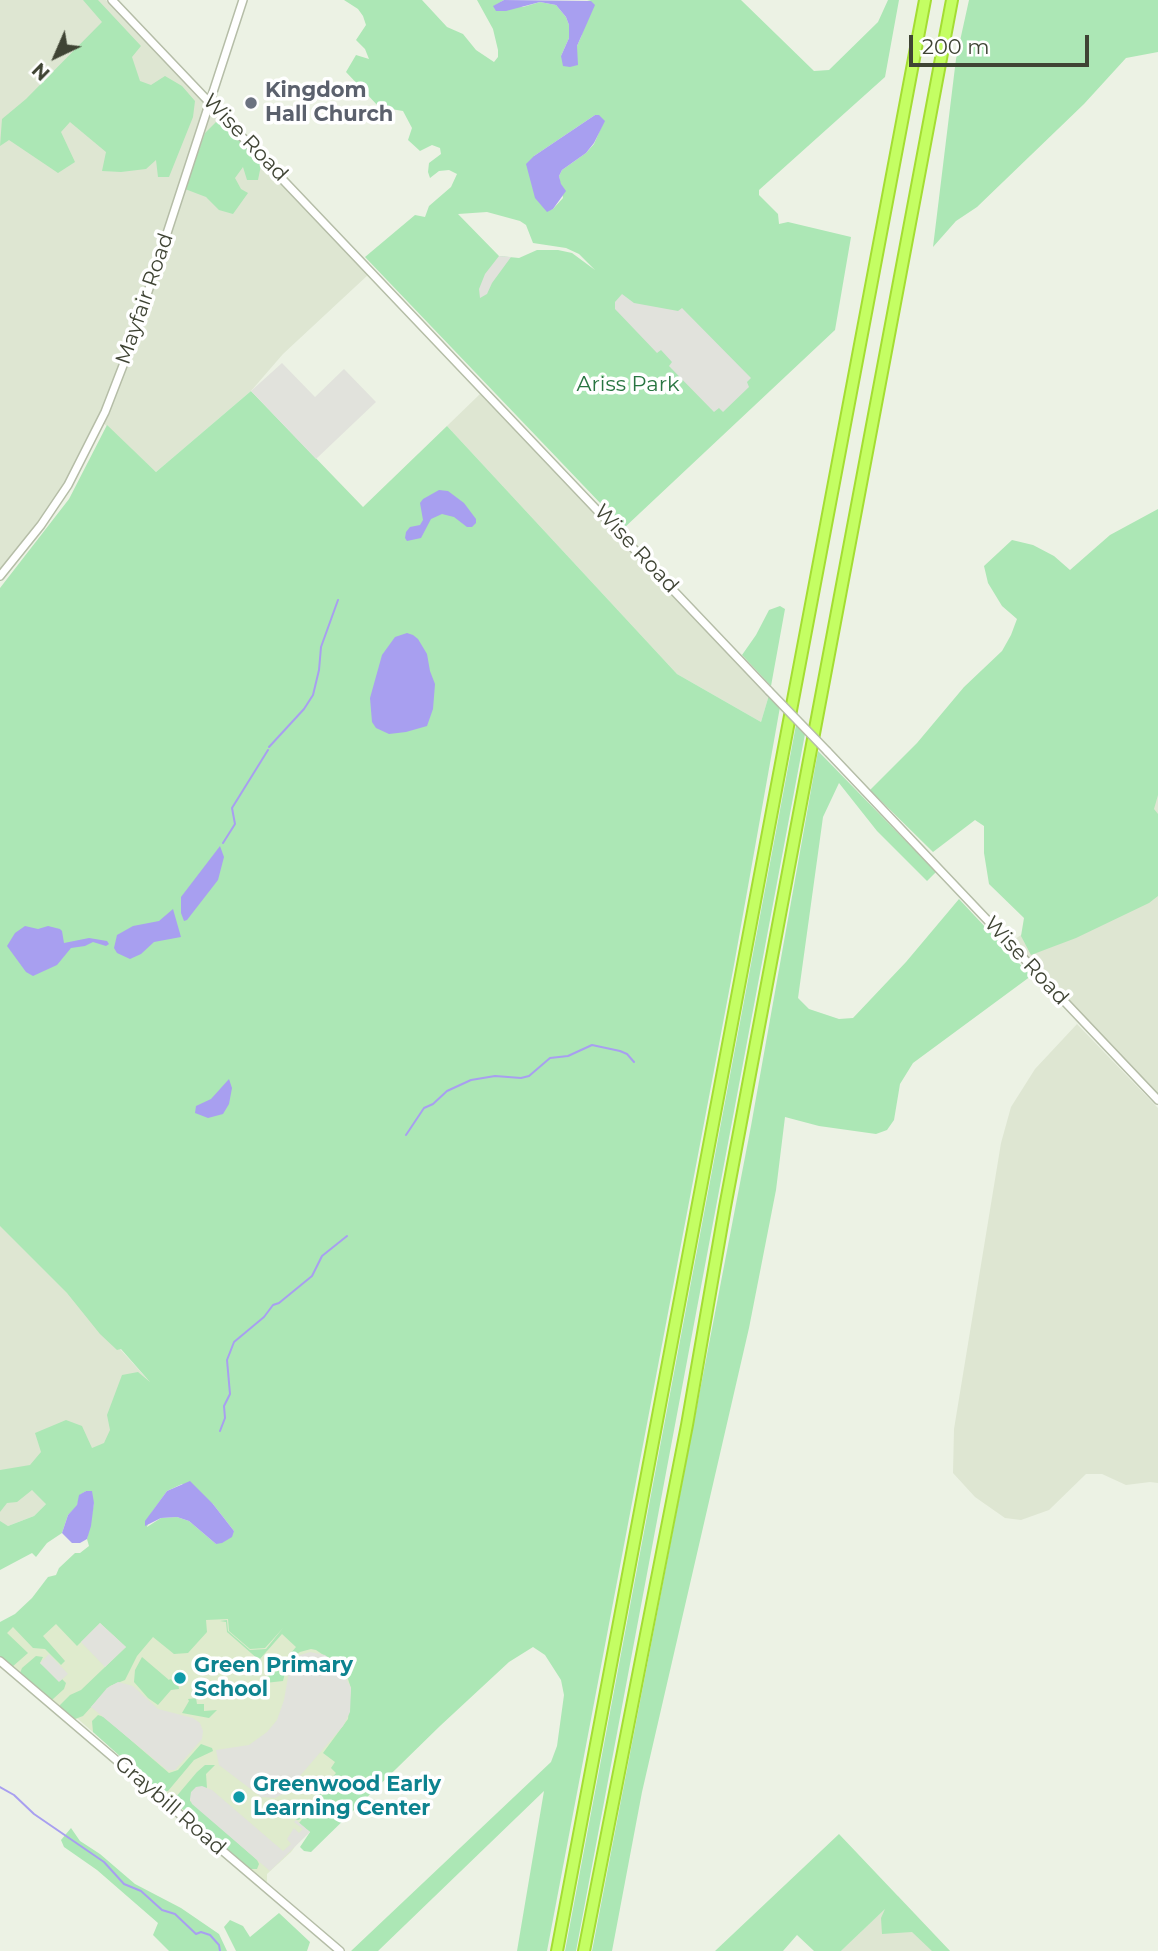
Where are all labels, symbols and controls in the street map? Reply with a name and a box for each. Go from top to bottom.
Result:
north arrow [21,21,91,91]
scale bar [913,21,1093,65]
text: 200 m [922,34,989,59]
text: N [28,58,55,85]
place label: Kingdom Hall Church [265,78,393,128]
street label: Wise Road [197,89,293,187]
marker: Kingdom Hall Church [243,95,259,111]
street label: Mayfair Road [111,230,179,368]
park label: Ariss Park [577,372,679,398]
street label: Wise Road [589,499,683,599]
street label: Wise Road [979,911,1073,1011]
place label: Green Primary School [194,1653,353,1703]
marker: Green Primary School [172,1670,188,1686]
street label: Graybill Road [109,1751,231,1861]
place label: Greenwood Early Learning Center [253,1772,441,1822]
marker: Greenwood Early Learning Center [231,1789,247,1805]

